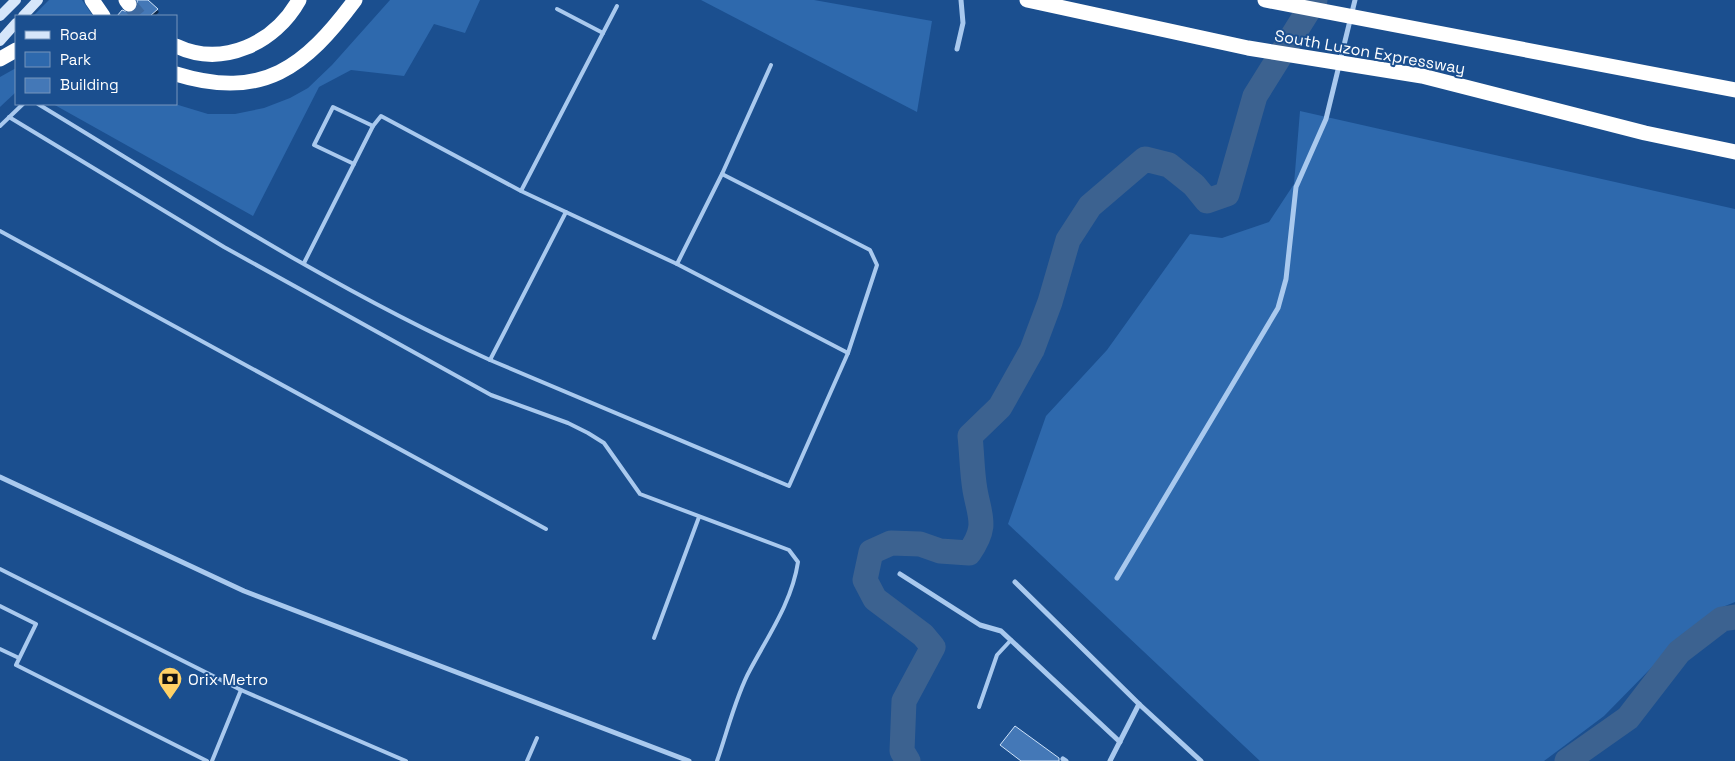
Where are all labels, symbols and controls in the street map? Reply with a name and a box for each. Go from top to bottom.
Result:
legend [15,15,178,105]
text: Road [60,25,97,44]
street label: South Luzon Expressway [1273,25,1467,79]
text: Park [60,50,91,69]
text: Building [60,75,119,94]
bank icon: Orix Metro [157,666,183,700]
place label: Orix Metro [188,669,268,690]

